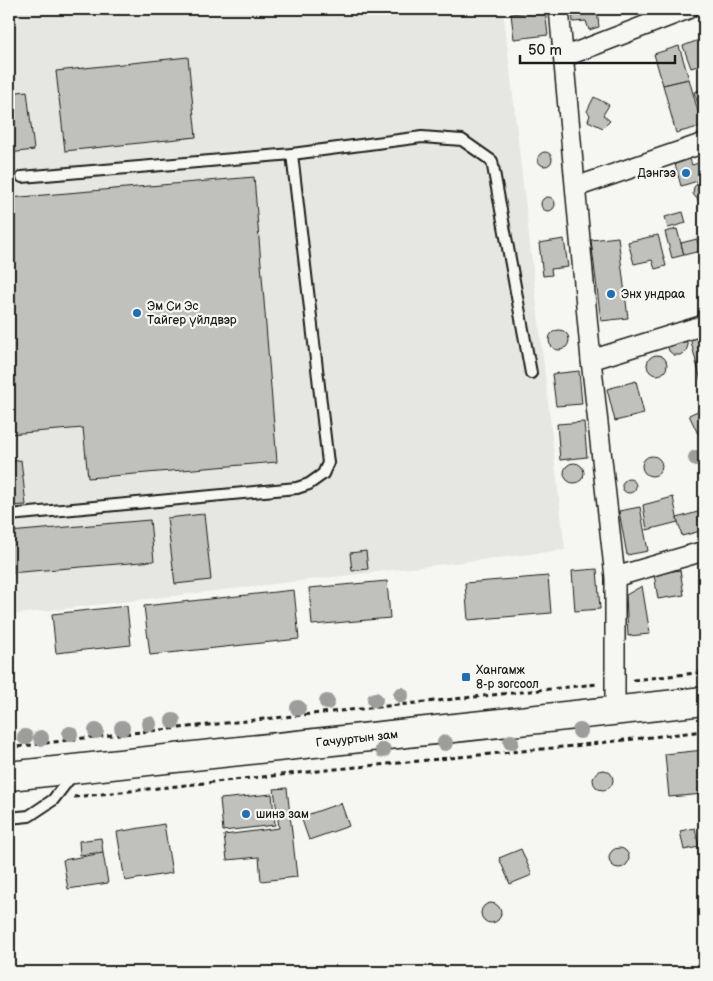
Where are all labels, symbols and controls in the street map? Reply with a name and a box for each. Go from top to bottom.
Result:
scale bar [520,32,676,64]
text: 50 m [528,41,562,60]
place label: Дэнгээ [637,166,676,181]
marker: Дэнгээ [680,167,692,179]
place label: Энх ундраа [621,287,685,302]
marker: Энх ундраа [605,288,617,300]
place label: Эм Си Эс Тайгер үйлдвэр [147,299,237,328]
marker: Эм Си Эс Тайгер үйлдвэр [131,307,143,319]
place label: Хангамж 8-р зогсоол [476,663,539,692]
marker: Хангамж 8-р зогсоол [460,671,472,683]
street label: Гачууртын зам [315,727,399,750]
place label: шинэ зам [256,807,309,822]
marker: шинэ зам [240,808,252,820]

